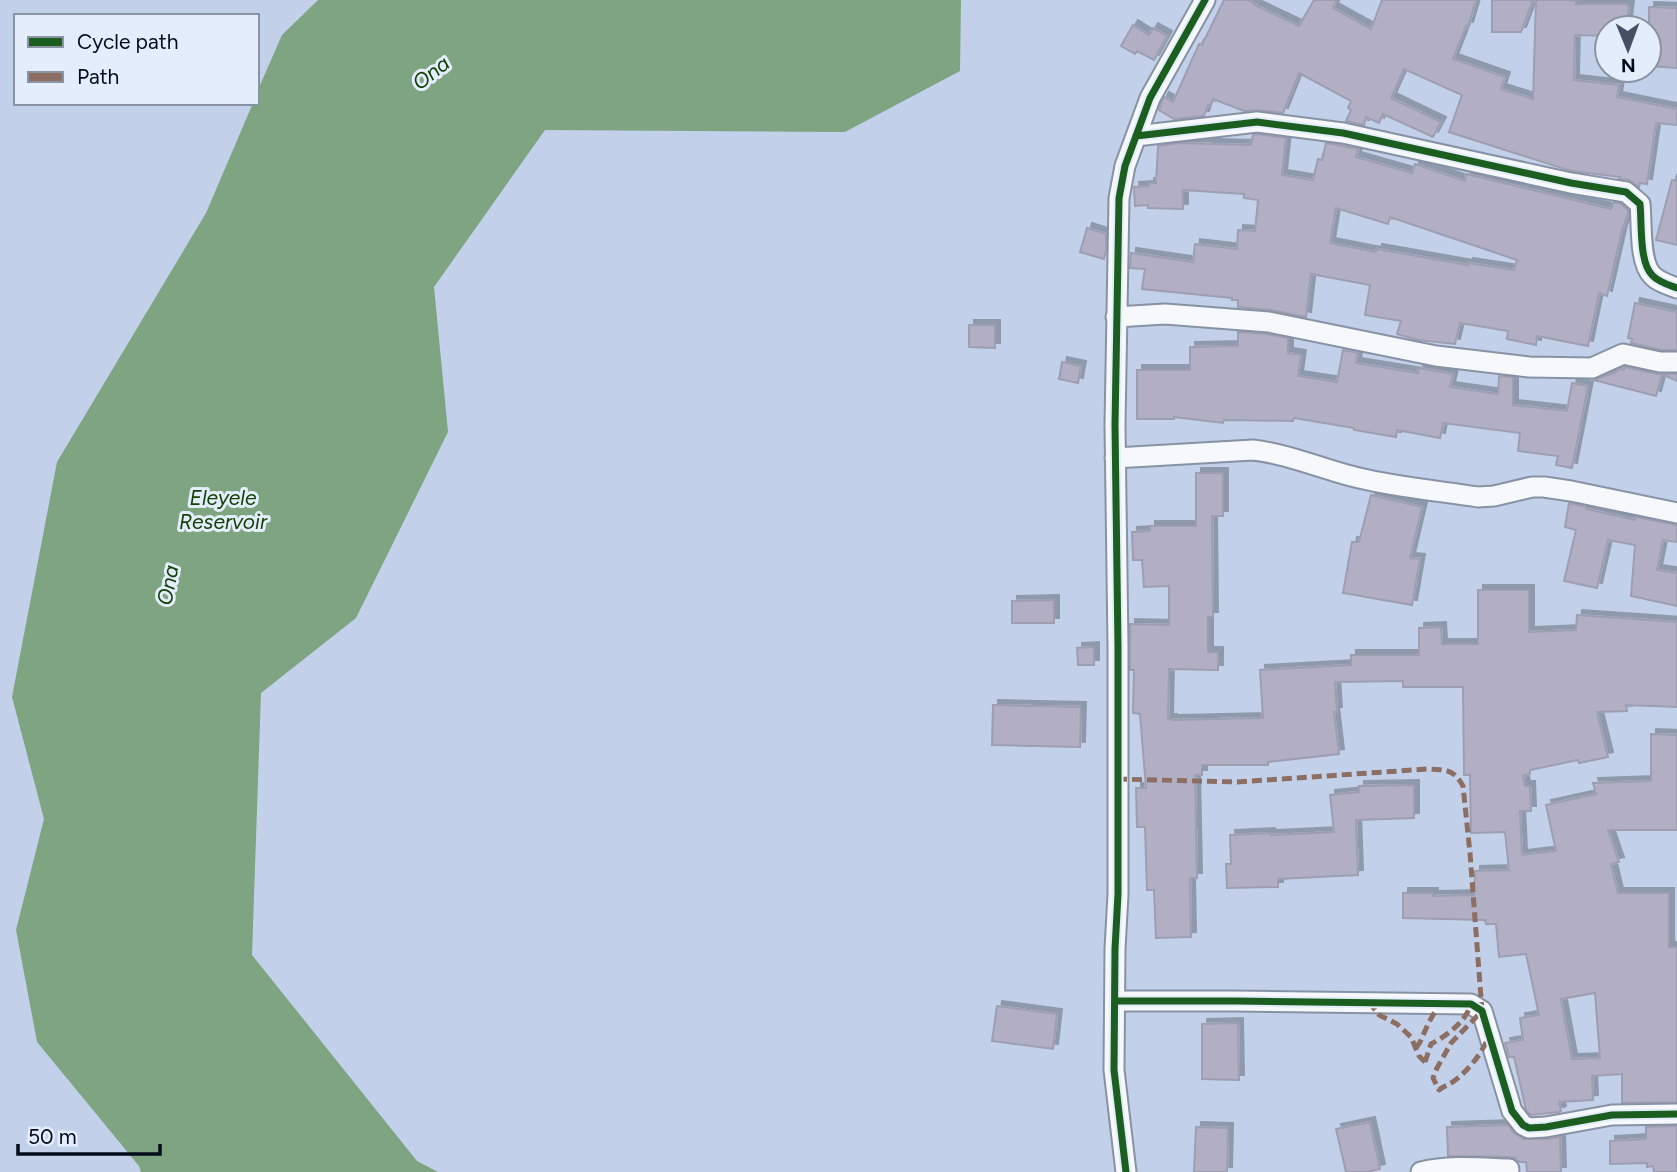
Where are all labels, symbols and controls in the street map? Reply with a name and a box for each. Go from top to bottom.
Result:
legend [14,14,259,105]
north arrow [1593,14,1663,84]
text: Cycle path [77,29,178,54]
water label: Ona [407,50,454,95]
text: N [1621,54,1636,77]
text: Path [77,64,119,89]
water label: Eleyele Reservoir [179,485,268,534]
water label: Ona [151,563,184,607]
scale bar [18,1112,159,1156]
text: 50 m [28,1124,77,1149]

